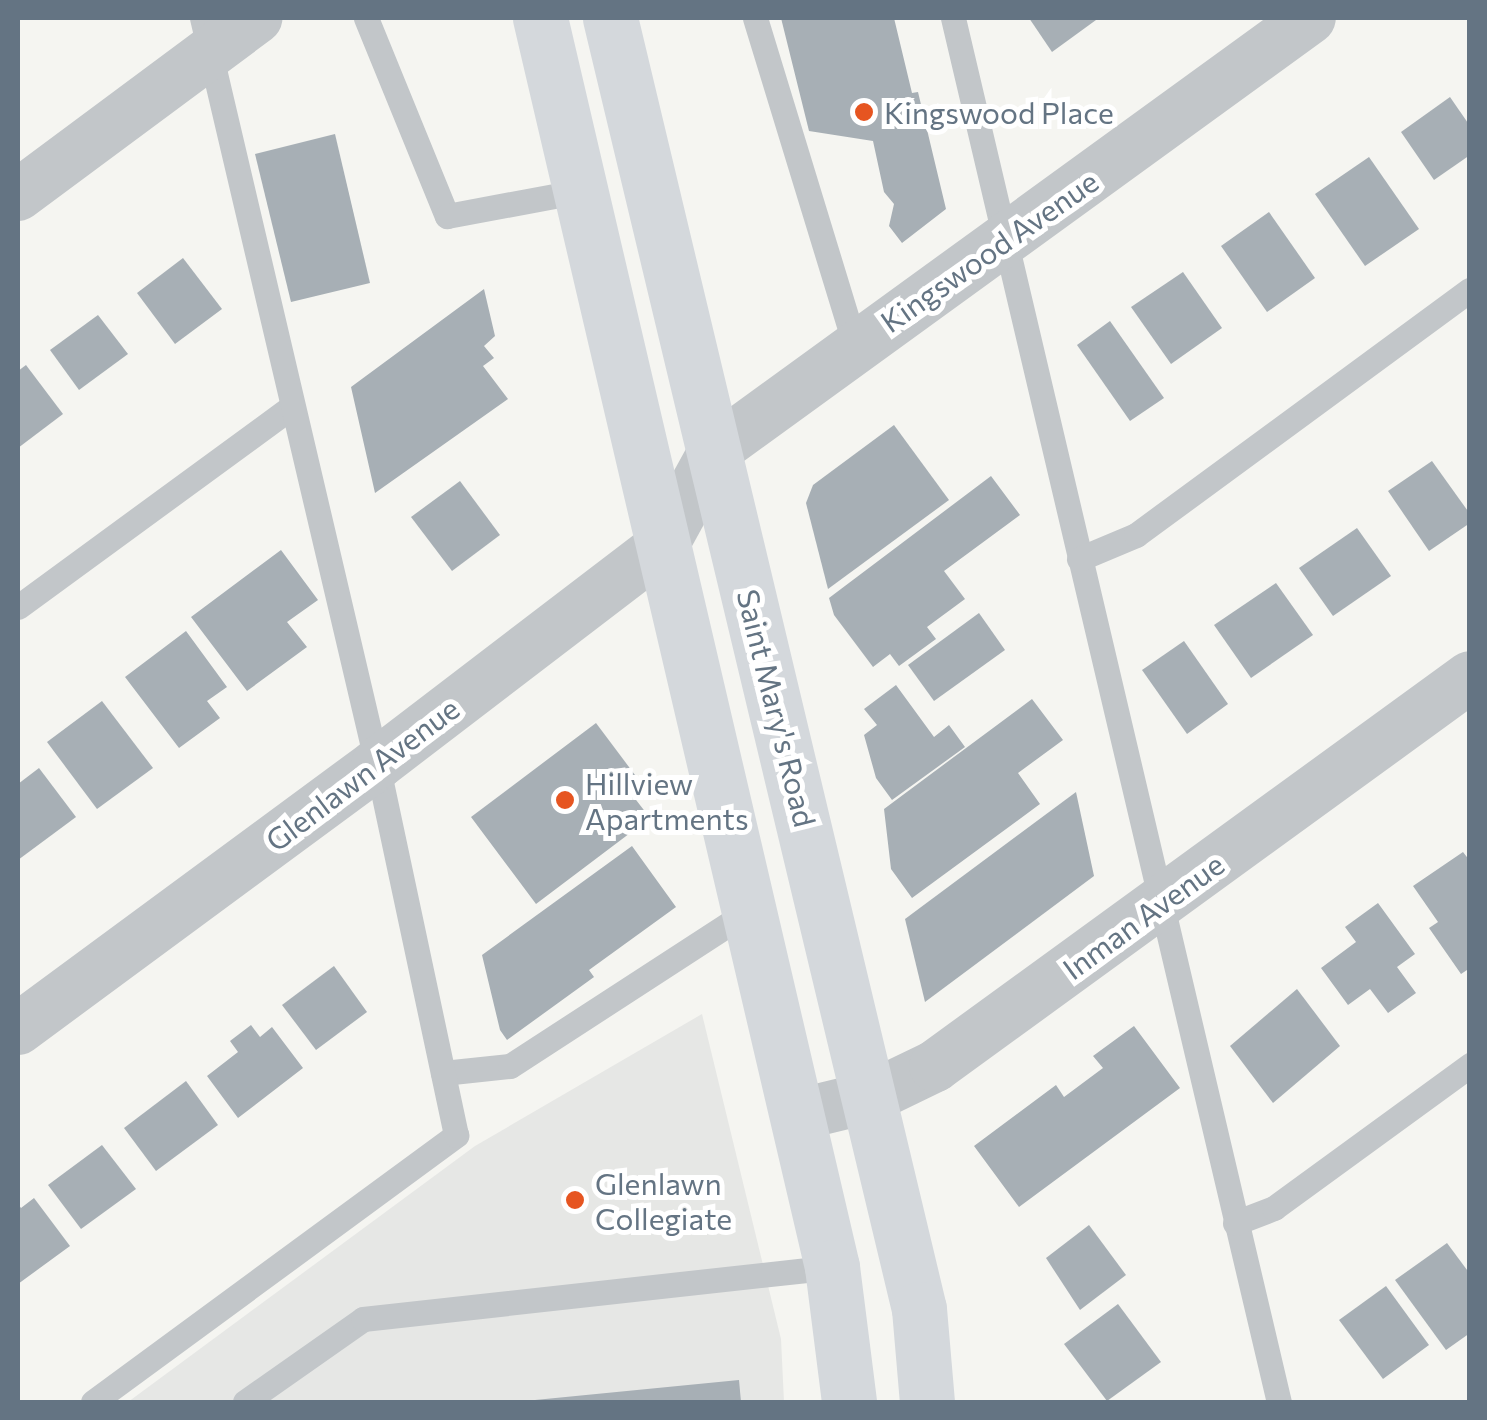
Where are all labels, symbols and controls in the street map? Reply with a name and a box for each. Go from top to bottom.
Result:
place label: Kingswood Place [884,94,1114,130]
marker: Kingswood Place [853,101,875,123]
street label: Kingswood Avenue [873,163,1105,339]
street label: Saint Mary's Road [730,586,824,830]
street label: Glenlawn Avenue [258,690,466,858]
place label: Hillview Apartments [585,765,749,836]
marker: Hillview Apartments [554,789,576,811]
street label: Inman Avenue [1055,845,1231,987]
place label: Glenlawn Collegiate [595,1165,732,1236]
marker: Glenlawn Collegiate [564,1189,586,1211]

